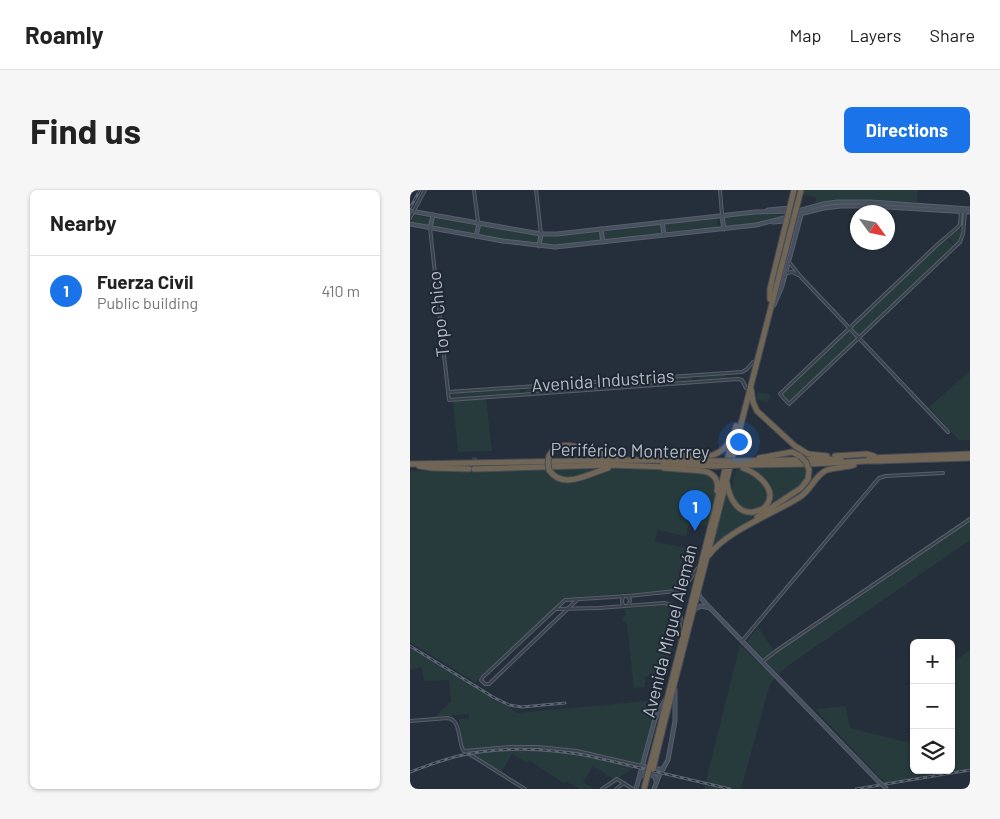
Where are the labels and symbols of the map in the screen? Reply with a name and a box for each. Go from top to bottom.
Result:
north arrow [850,205,895,250]
street label: Topo Chico [423,270,453,358]
street label: Avenida Industrias [531,364,675,396]
your location [726,429,752,455]
street label: Periférico Monterrey [550,438,710,462]
pin: 1 [679,490,711,531]
street label: Avenida Miguel Alemán [637,542,701,720]

